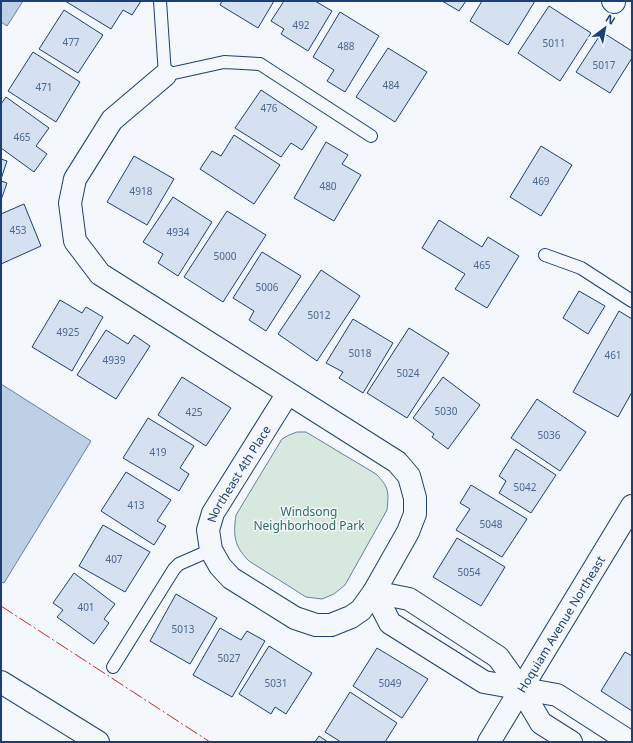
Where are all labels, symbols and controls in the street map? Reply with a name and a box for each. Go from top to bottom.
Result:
north arrow [585,8,625,48]
text: N [603,10,618,28]
house number: 492 [292,18,310,32]
house number: 477 [62,35,80,49]
house number: 5011 [543,36,565,50]
house number: 488 [337,39,355,53]
house number: 5017 [593,58,616,72]
house number: 484 [382,78,400,92]
house number: 471 [35,80,53,94]
house number: 476 [260,101,278,115]
house number: 465 [13,130,31,144]
house number: 469 [532,174,550,188]
house number: 480 [319,179,337,193]
house number: 4918 [130,184,153,198]
house number: 453 [9,223,27,237]
house number: 4934 [167,225,190,239]
house number: 5000 [214,249,237,263]
house number: 465 [473,258,491,272]
house number: 5006 [256,280,279,294]
house number: 5012 [308,308,331,322]
house number: 4925 [57,325,80,339]
house number: 5018 [349,346,372,360]
house number: 461 [604,348,622,362]
house number: 4939 [103,353,126,367]
house number: 5024 [397,366,420,380]
house number: 5030 [435,404,458,418]
house number: 425 [185,405,203,419]
street label: Northeast 4th Place [202,422,274,524]
house number: 5036 [538,428,561,442]
house number: 419 [149,445,167,459]
house number: 5042 [514,480,537,494]
house number: 413 [127,498,145,512]
park label: Windsong Neighborhood Park [253,503,365,534]
house number: 5048 [480,517,503,531]
house number: 407 [105,552,123,566]
street label: Hoquiam Avenue Northeast [513,552,609,696]
house number: 5054 [458,565,481,579]
house number: 401 [77,600,95,614]
house number: 5013 [172,622,195,636]
house number: 5027 [218,651,241,665]
house number: 5031 [265,676,287,690]
house number: 5049 [379,676,402,690]

